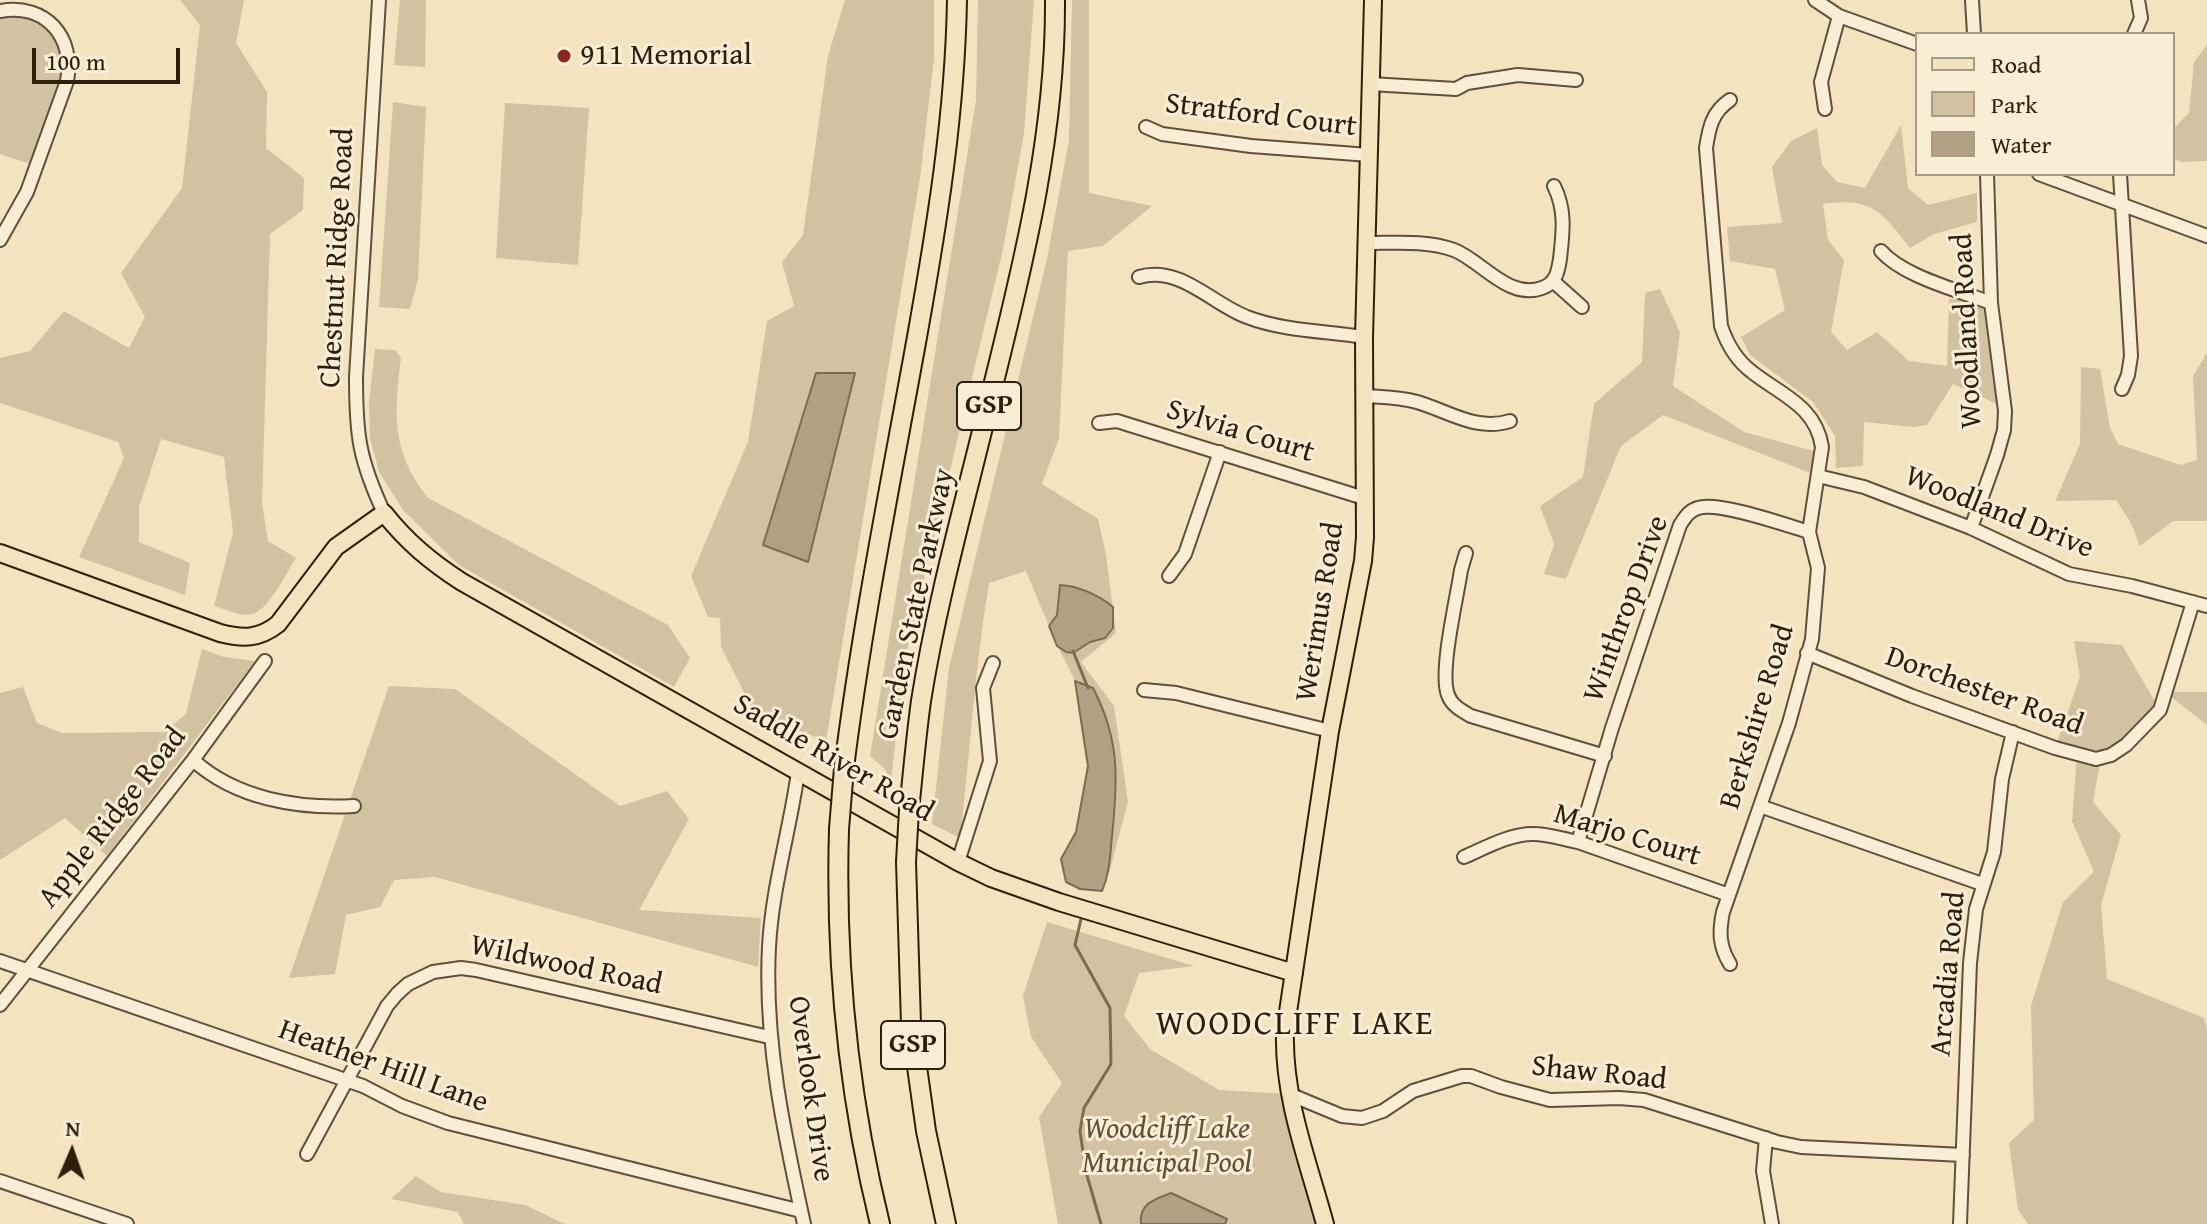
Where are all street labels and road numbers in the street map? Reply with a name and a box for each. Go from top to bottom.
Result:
street label: Stratford Court [1163,86,1359,146]
street label: Chestnut Ridge Road [313,127,363,389]
street label: Woodland Road [1945,232,1991,430]
road number: GSP [957,382,1021,430]
street label: Sylvia Court [1162,392,1318,472]
street label: Woodland Drive [1899,459,2099,567]
street label: Garden State Parkway [871,465,963,743]
street label: Winthrop Drive [1577,511,1677,707]
street label: Werimus Road [1289,520,1353,704]
street label: Berkshire Road [1713,620,1803,814]
street label: Dorchester Road [1880,640,2088,744]
street label: Saddle River Road [726,687,940,831]
street label: Apple Ridge Road [31,720,195,916]
street label: Marjo Court [1549,797,1705,875]
street label: Arcadia Road [1924,890,1974,1058]
street label: Wildwood Road [467,928,665,1004]
street label: Overlook Drive [779,994,841,1184]
street label: Heather Hill Lane [273,1012,493,1122]
road number: GSP [881,1021,945,1069]
street label: Shaw Road [1530,1049,1668,1099]

